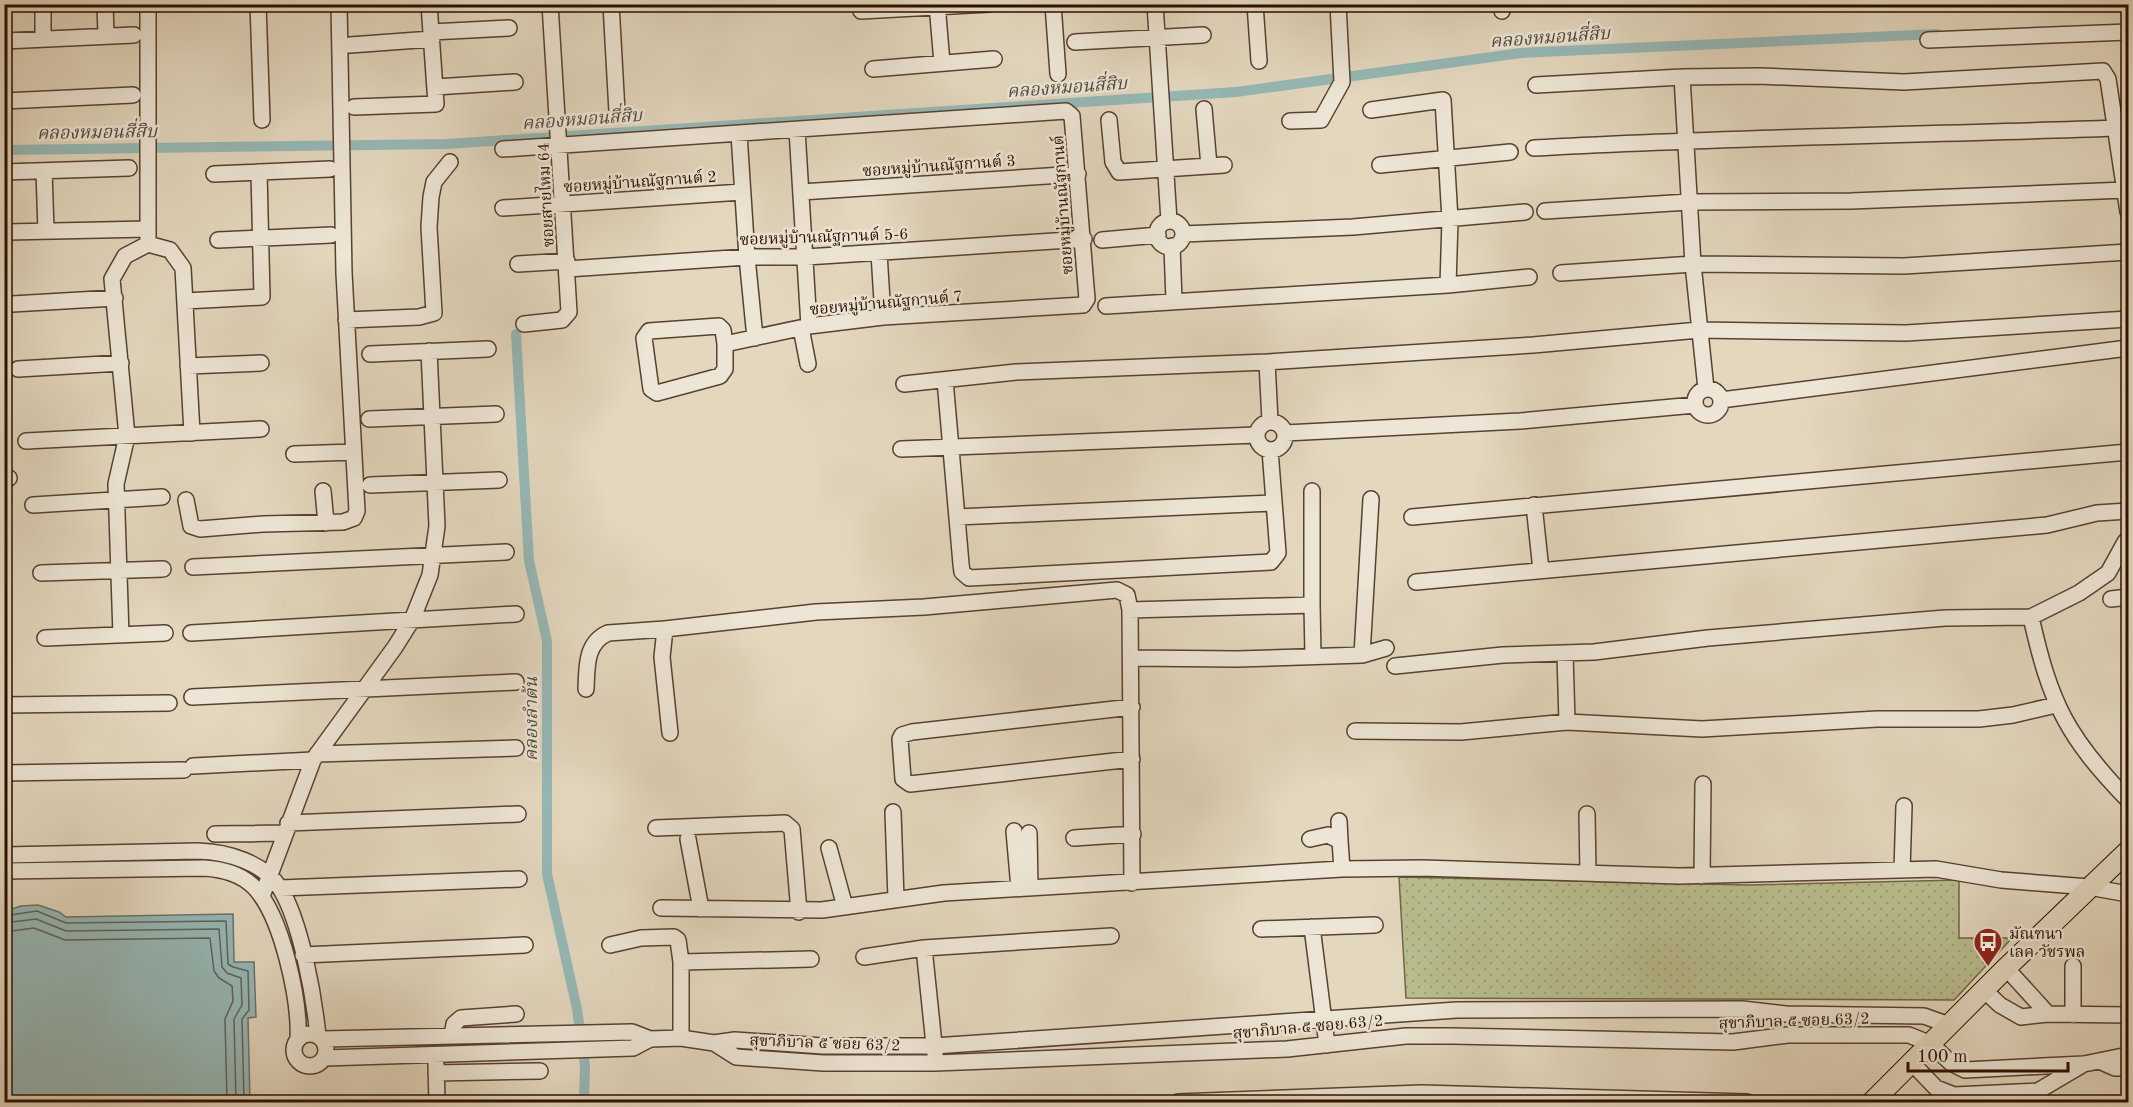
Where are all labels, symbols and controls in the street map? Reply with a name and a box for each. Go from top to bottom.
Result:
water label: คลองหมอนสี่สิบ [1489,19,1612,51]
water label: คลองหมอนสี่สิบ [1006,69,1129,101]
water label: คลองหมอนสี่สิบ [521,101,644,133]
water label: คลองหมอนสี่สิบ [37,117,159,143]
street label: ซอยหมู่บ้านณัฐกานต์ [1048,134,1078,275]
street label: ซอยสายไหม 64 [532,142,558,248]
street label: ซอยหมู่บ้านณัฐกานต์ 3 [862,151,1016,181]
street label: ซอยหมู่บ้านณัฐกานต์ 2 [563,167,717,197]
street label: ซอยหมู่บ้านณัฐกานต์ 5-6 [739,224,909,250]
street label: ซอยหมู่บ้านณัฐกานต์ 7 [809,286,963,320]
water label: คลองลำต้น [521,677,541,761]
bus stop icon: มัณฑนา เลค วัชรพล [1972,926,2004,968]
place label: มัณฑนา เลค วัชรพล [2009,926,2085,961]
street label: สุขาภิบาล ๕ ซอย 63/2 [1718,1010,1870,1035]
street label: สุขาภิบาล ๕ ซอย 63/2 [1232,1012,1384,1045]
street label: สุขาภิบาล ๕ ซอย 63/2 [749,1032,901,1057]
scale bar [1908,1035,2068,1073]
text: 100 m [1917,1048,1968,1066]

